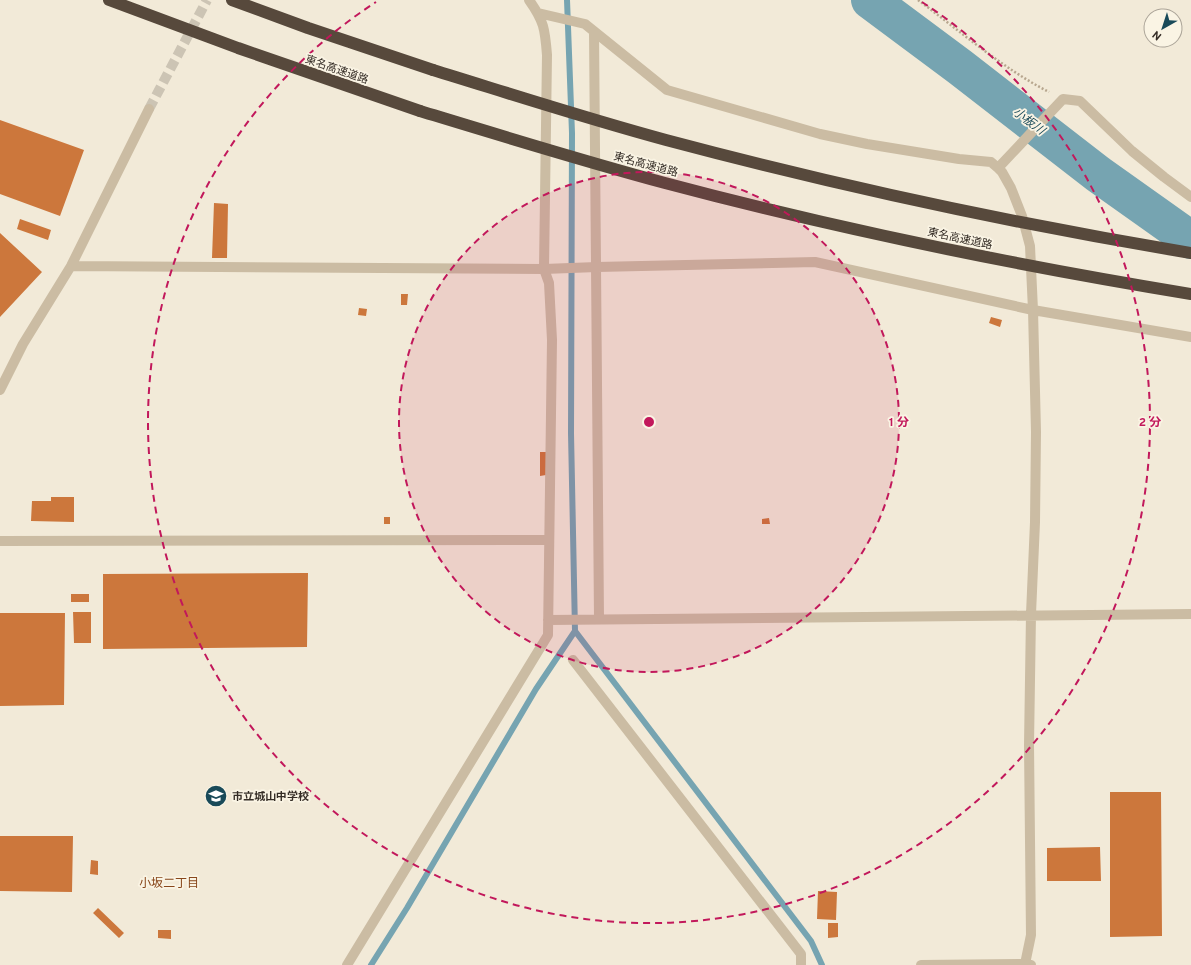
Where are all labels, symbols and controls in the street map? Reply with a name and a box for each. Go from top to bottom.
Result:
north arrow [1143,8,1183,48]
text: N [1150,27,1165,43]
street label: 東名高速道路 [303,53,370,87]
water label: 小板川 [1009,105,1049,140]
street label: 東名高速道路 [612,150,679,180]
street label: 東名高速道路 [926,225,994,253]
centre of rings [642,415,656,429]
text: 1 分 [889,415,909,431]
text: 2 分 [1139,415,1161,431]
school or university icon: 市立城山中学校 [203,783,229,809]
place label: 市立城山中学校 [232,790,309,804]
district label: 小坂二丁目 [139,876,199,892]

